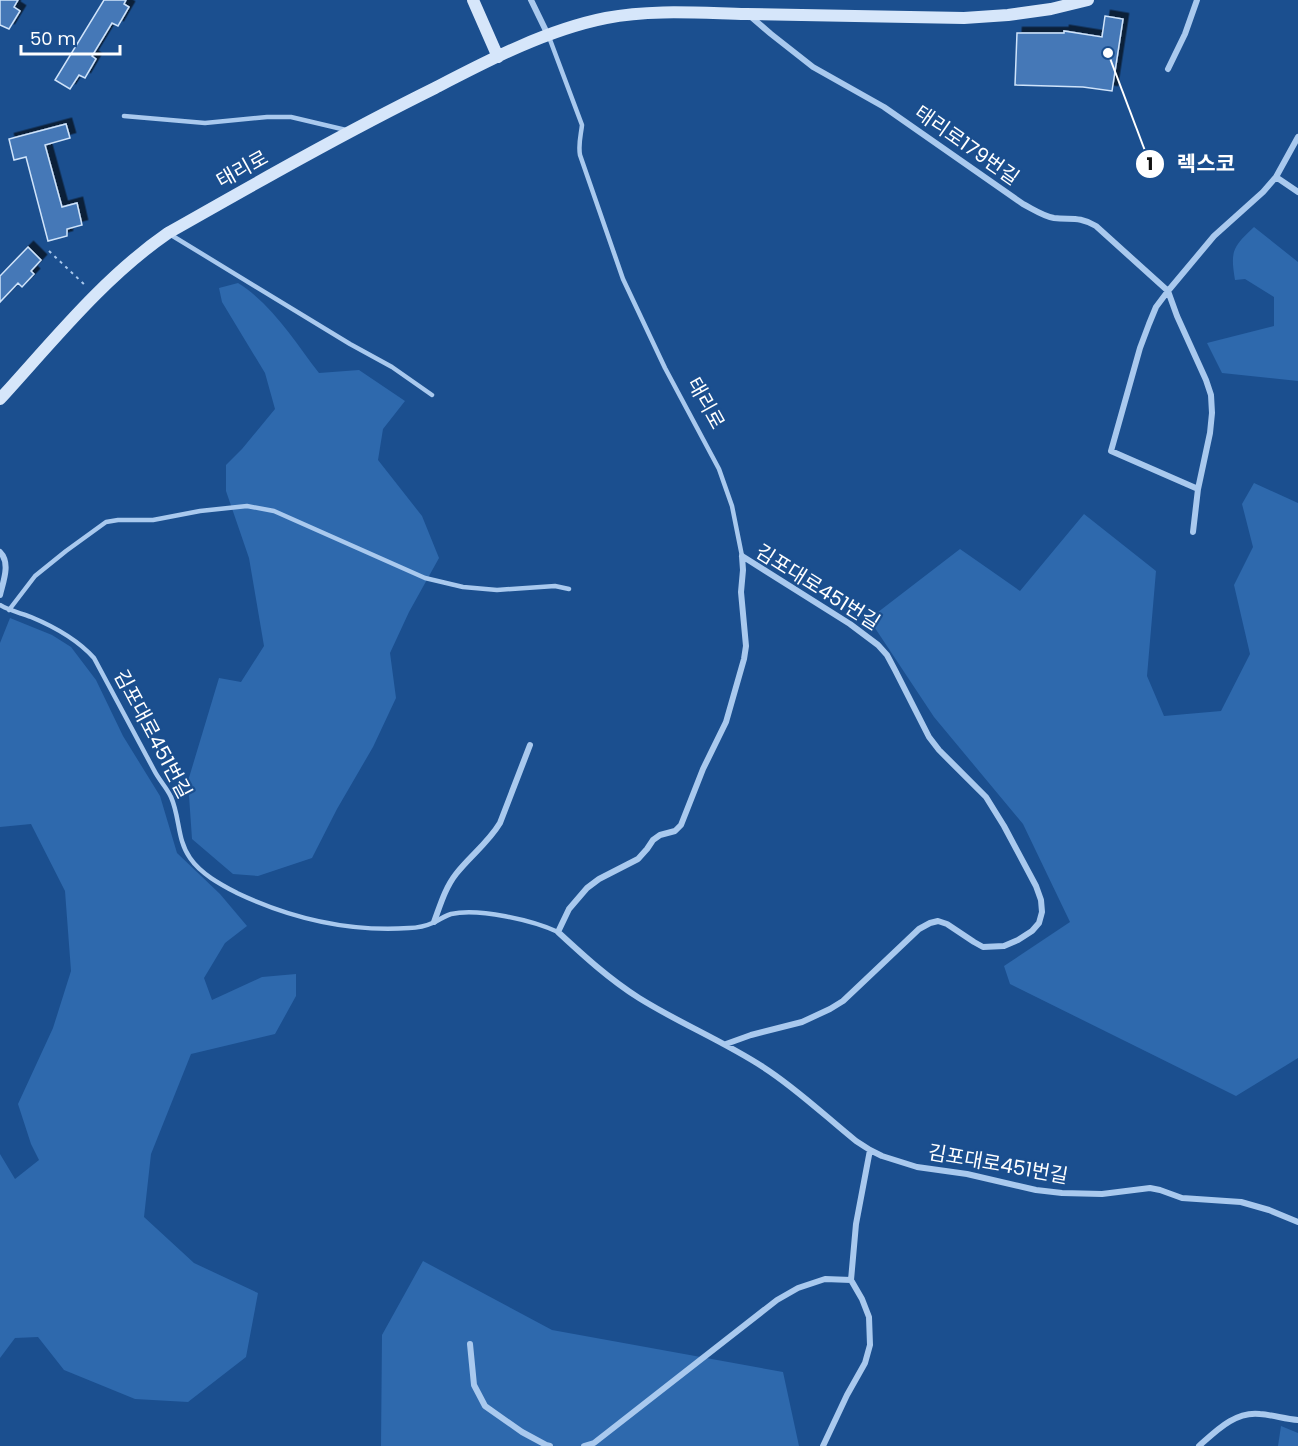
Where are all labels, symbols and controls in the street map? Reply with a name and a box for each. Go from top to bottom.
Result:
scale bar [21,18,120,56]
text: 50 m [30,26,76,51]
street label: 태리로179번길 [909,99,1025,191]
street label: 태리로 [211,143,273,195]
callout: 렉스코 [1135,145,1247,184]
text: 렉스코 [1177,149,1235,178]
text: 1 [1147,151,1153,176]
street label: 태리로 [680,372,732,434]
street label: 김포대로451번길 [750,538,886,636]
street label: 김포대로451번길 [107,665,199,803]
street label: 김포대로451번길 [926,1138,1070,1190]

